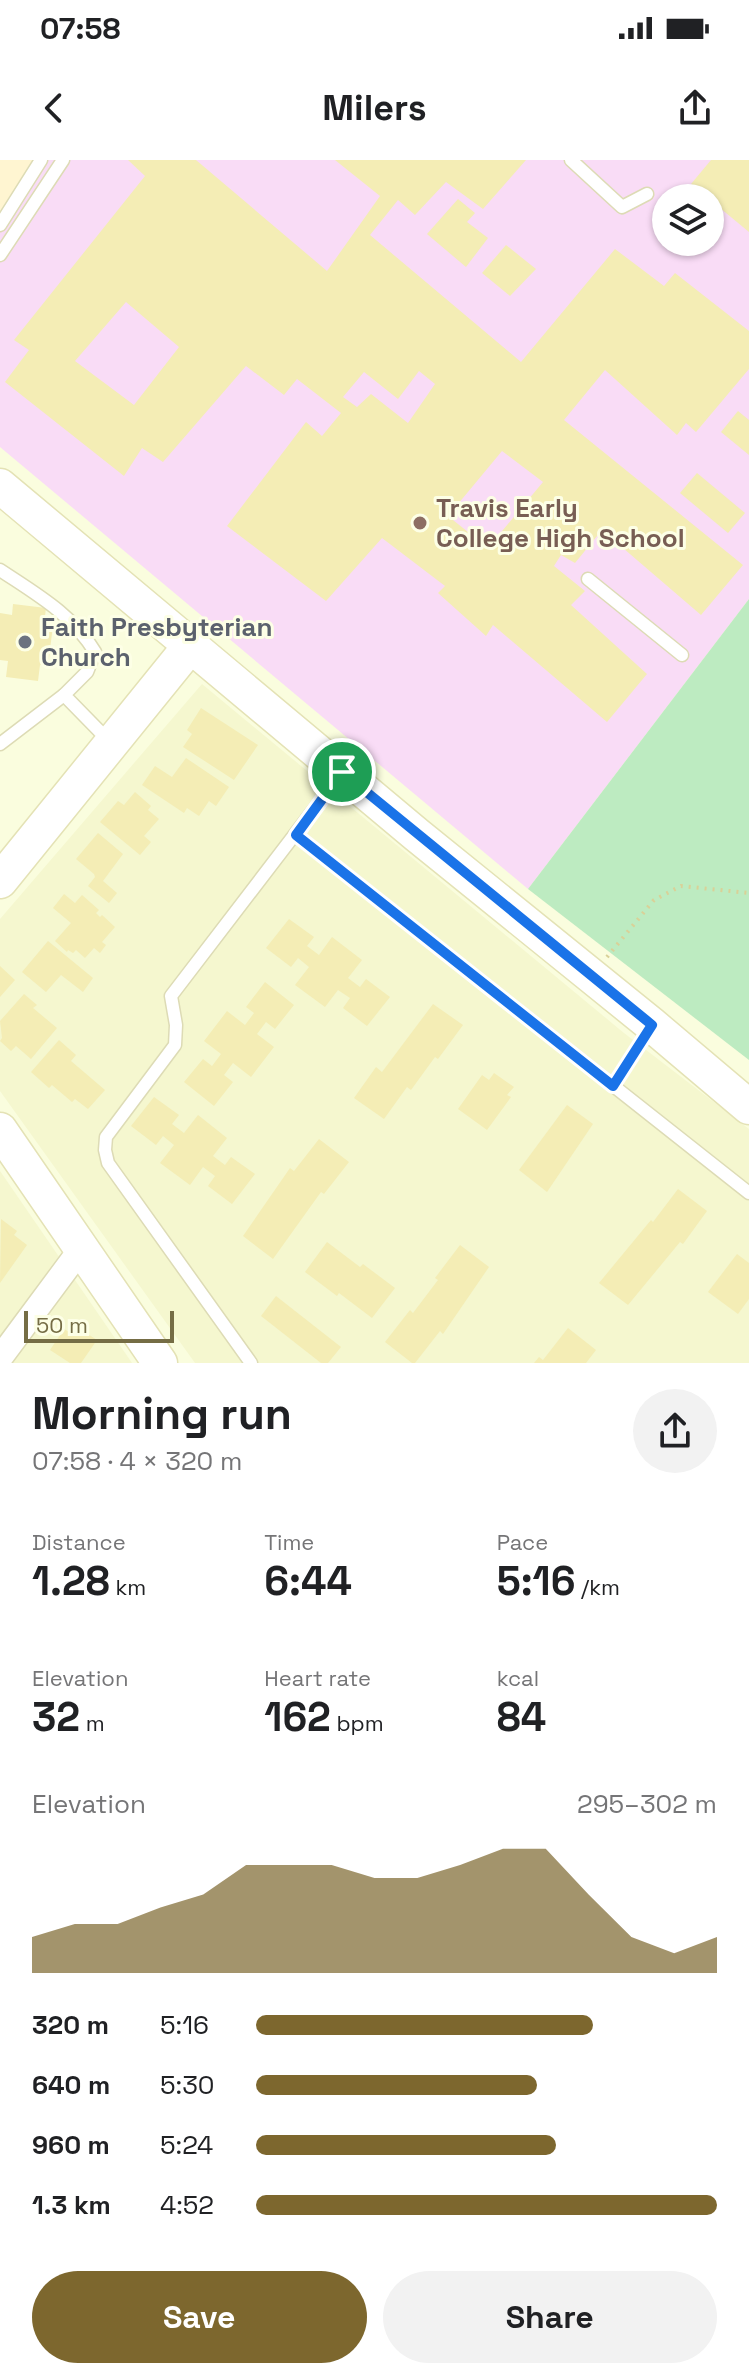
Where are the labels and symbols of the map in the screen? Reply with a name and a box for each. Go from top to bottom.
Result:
place label: Travis Early College High School [436,491,685,555]
marker: Travis Early College High School [411,514,429,532]
place label: Faith Presbyterian Church [41,610,273,674]
marker: Faith Presbyterian Church [16,633,34,651]
pin [308,738,376,806]
scale bar [24,1307,174,1343]

